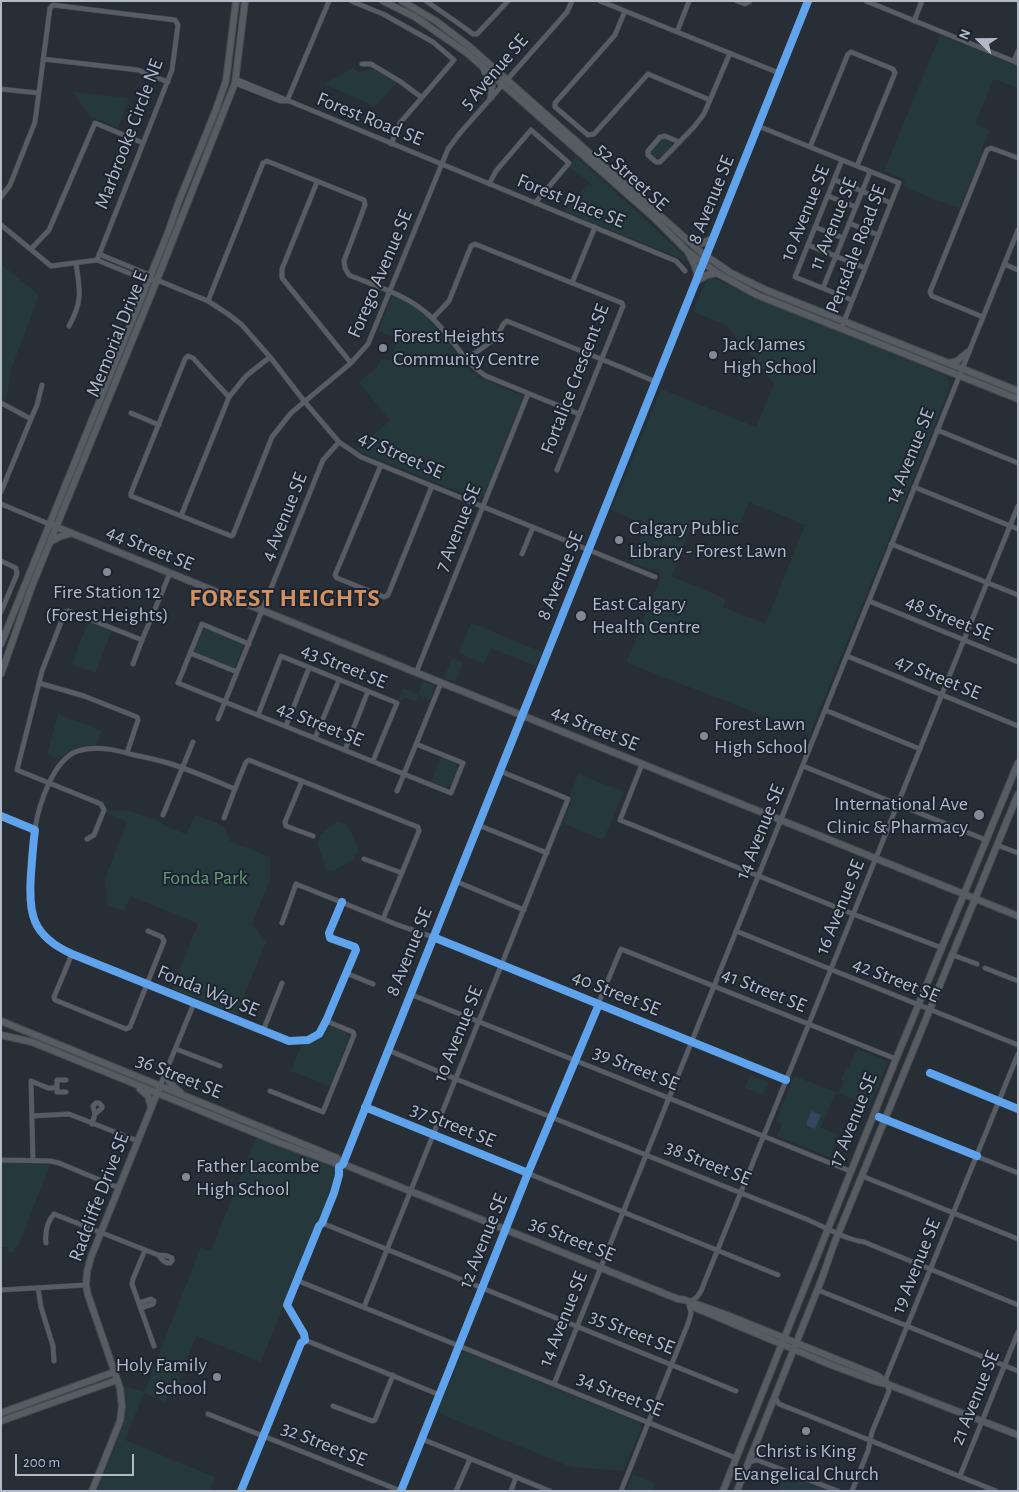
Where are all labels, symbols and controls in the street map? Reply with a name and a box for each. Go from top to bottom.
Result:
north arrow [954,15,1004,65]
text: N [957,27,973,42]
street label: 5 Avenue SE [455,29,533,115]
street label: Marbrooke Circle NE [89,56,169,212]
street label: Forest Road SE [313,87,427,151]
street label: 52 Street SE [590,138,674,216]
street label: 8 Avenue SE [682,152,740,248]
street label: 10 Avenue SE [775,161,835,265]
street label: Forest Place SE [514,168,628,234]
street label: 11 Avenue SE [804,174,862,274]
street label: Pensdale Road SE [820,181,892,317]
street label: Forego Avenue SE [342,206,418,342]
street label: Memorial Drive E [81,268,153,400]
street label: Fortalice Crescent SE [535,301,615,457]
place label: Forest Heights Community Centre [393,324,539,371]
place label: Jack James High School [723,332,817,379]
marker: Forest Heights Community Centre [377,342,389,354]
marker: Jack James High School [707,349,719,361]
street label: 14 Avenue SE [880,405,940,507]
street label: 47 Street SE [355,426,447,484]
street label: 4 Avenue SE [255,469,313,565]
street label: 7 Avenue SE [430,481,486,575]
place label: Calgary Public Library - Forest Lawn [629,516,787,563]
street label: 44 Street SE [103,520,197,576]
street label: 8 Avenue SE [531,528,589,624]
marker: Calgary Public Library - Forest Lawn [613,534,625,546]
marker: Fire Station 12 (Forest Heights) [101,566,113,578]
place label: Fire Station 12 (Forest Heights) [45,580,169,627]
district label: FOREST HEIGHTS [188,583,382,613]
street label: 48 Street SE [902,590,996,646]
place label: East Calgary Health Centre [592,592,700,639]
marker: East Calgary Health Centre [574,609,588,623]
street label: 43 Street SE [297,638,391,694]
street label: 47 Street SE [891,649,985,705]
street label: 42 Street SE [273,696,367,752]
street label: 44 Street SE [548,700,642,756]
place label: Forest Lawn High School [714,712,808,759]
marker: Forest Lawn High School [698,730,710,742]
street label: 14 Avenue SE [730,781,790,883]
place label: International Ave Clinic & Pharmacy [827,792,968,839]
marker: International Ave Clinic & Pharmacy [972,808,986,822]
street label: 16 Avenue SE [810,856,870,958]
park label: Fonda Park [162,866,248,890]
street label: 8 Avenue SE [380,904,438,1000]
street label: 42 Street SE [849,952,943,1008]
street label: Fonda Way SE [154,960,262,1022]
street label: 41 Street SE [718,962,810,1018]
street label: 40 Street SE [568,964,664,1022]
street label: 10 Avenue SE [428,982,488,1086]
street label: 39 Street SE [590,1040,682,1096]
street label: 36 Street SE [133,1048,225,1104]
street label: 17 Avenue SE [823,1070,883,1170]
street label: 37 Street SE [407,1097,499,1153]
street label: Radcliffe Drive SE [63,1129,135,1265]
street label: 38 Street SE [662,1135,754,1191]
place label: Father Lacombe High School [196,1154,319,1201]
marker: Father Lacombe High School [180,1171,192,1183]
street label: 12 Avenue SE [453,1190,513,1292]
street label: 36 Street SE [526,1211,618,1267]
street label: 19 Avenue SE [886,1215,946,1317]
street label: 14 Avenue SE [533,1268,593,1370]
street label: 35 Street SE [586,1304,678,1360]
street label: 21 Avenue SE [945,1347,1005,1449]
place label: Holy Family School [116,1353,207,1400]
street label: 34 Street SE [573,1366,667,1422]
marker: Holy Family School [211,1371,223,1383]
street label: 32 Street SE [278,1416,370,1472]
marker: Christ is King Evangelical Church [800,1425,812,1437]
place label: Christ is King Evangelical Church [733,1439,879,1486]
scale bar [18,1444,136,1476]
text: 200 m [23,1455,60,1470]

